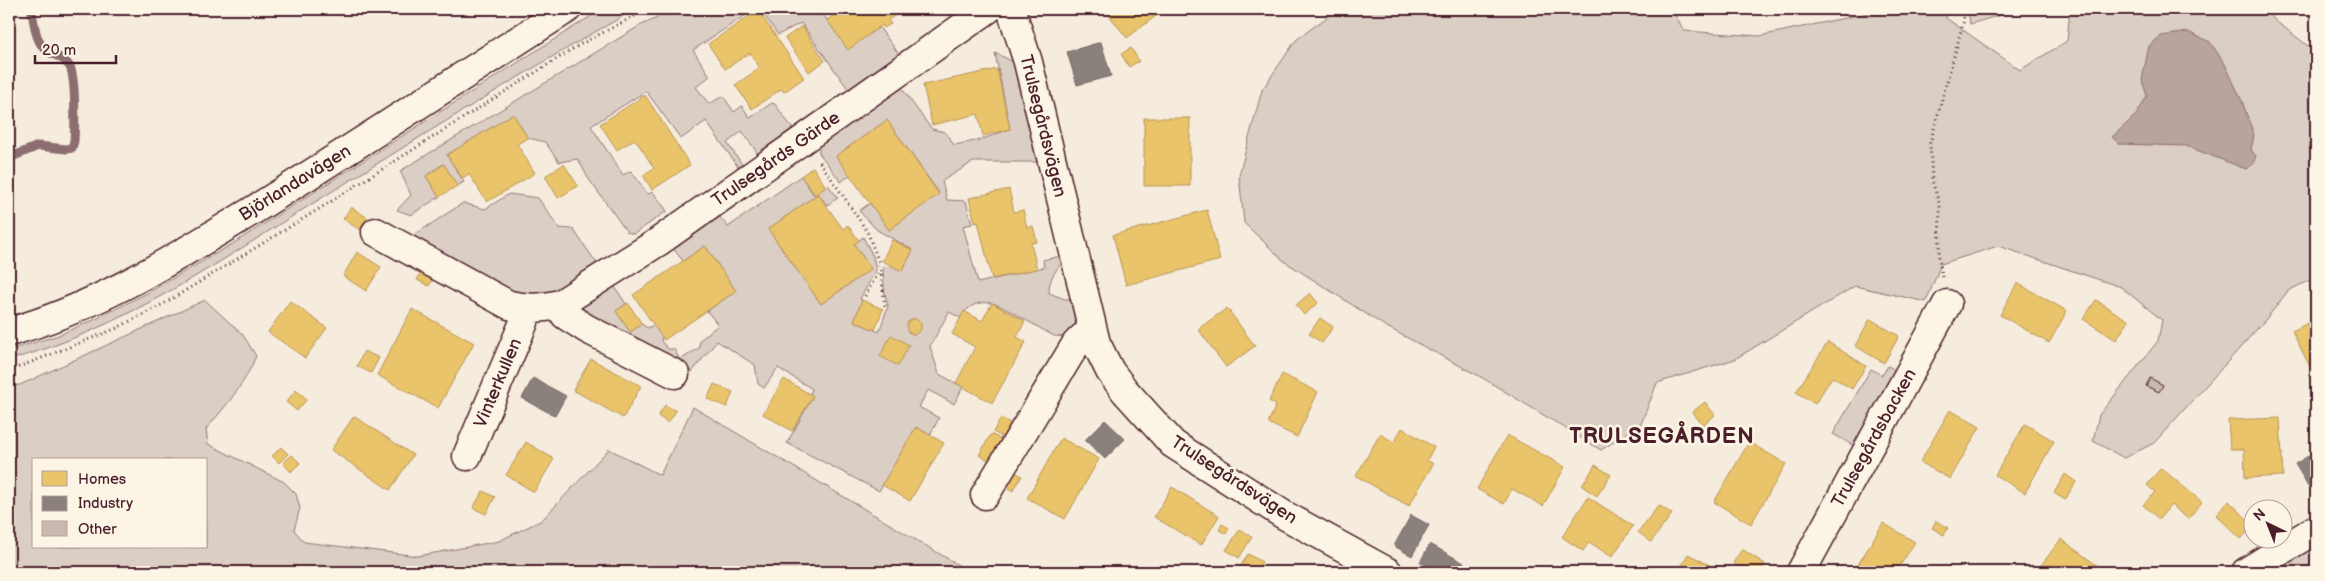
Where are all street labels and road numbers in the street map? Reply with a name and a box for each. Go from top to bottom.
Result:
street label: Trulsegårdsvägen [1015,53,1071,199]
street label: Trulsegårds Gärde [708,107,844,211]
street label: Björlandavägen [235,140,355,226]
street label: Vinterkullen [470,335,526,431]
street label: Trulsegårdsbacken [1827,365,1921,511]
street label: Trulsegårdsvägen [1167,431,1301,529]

